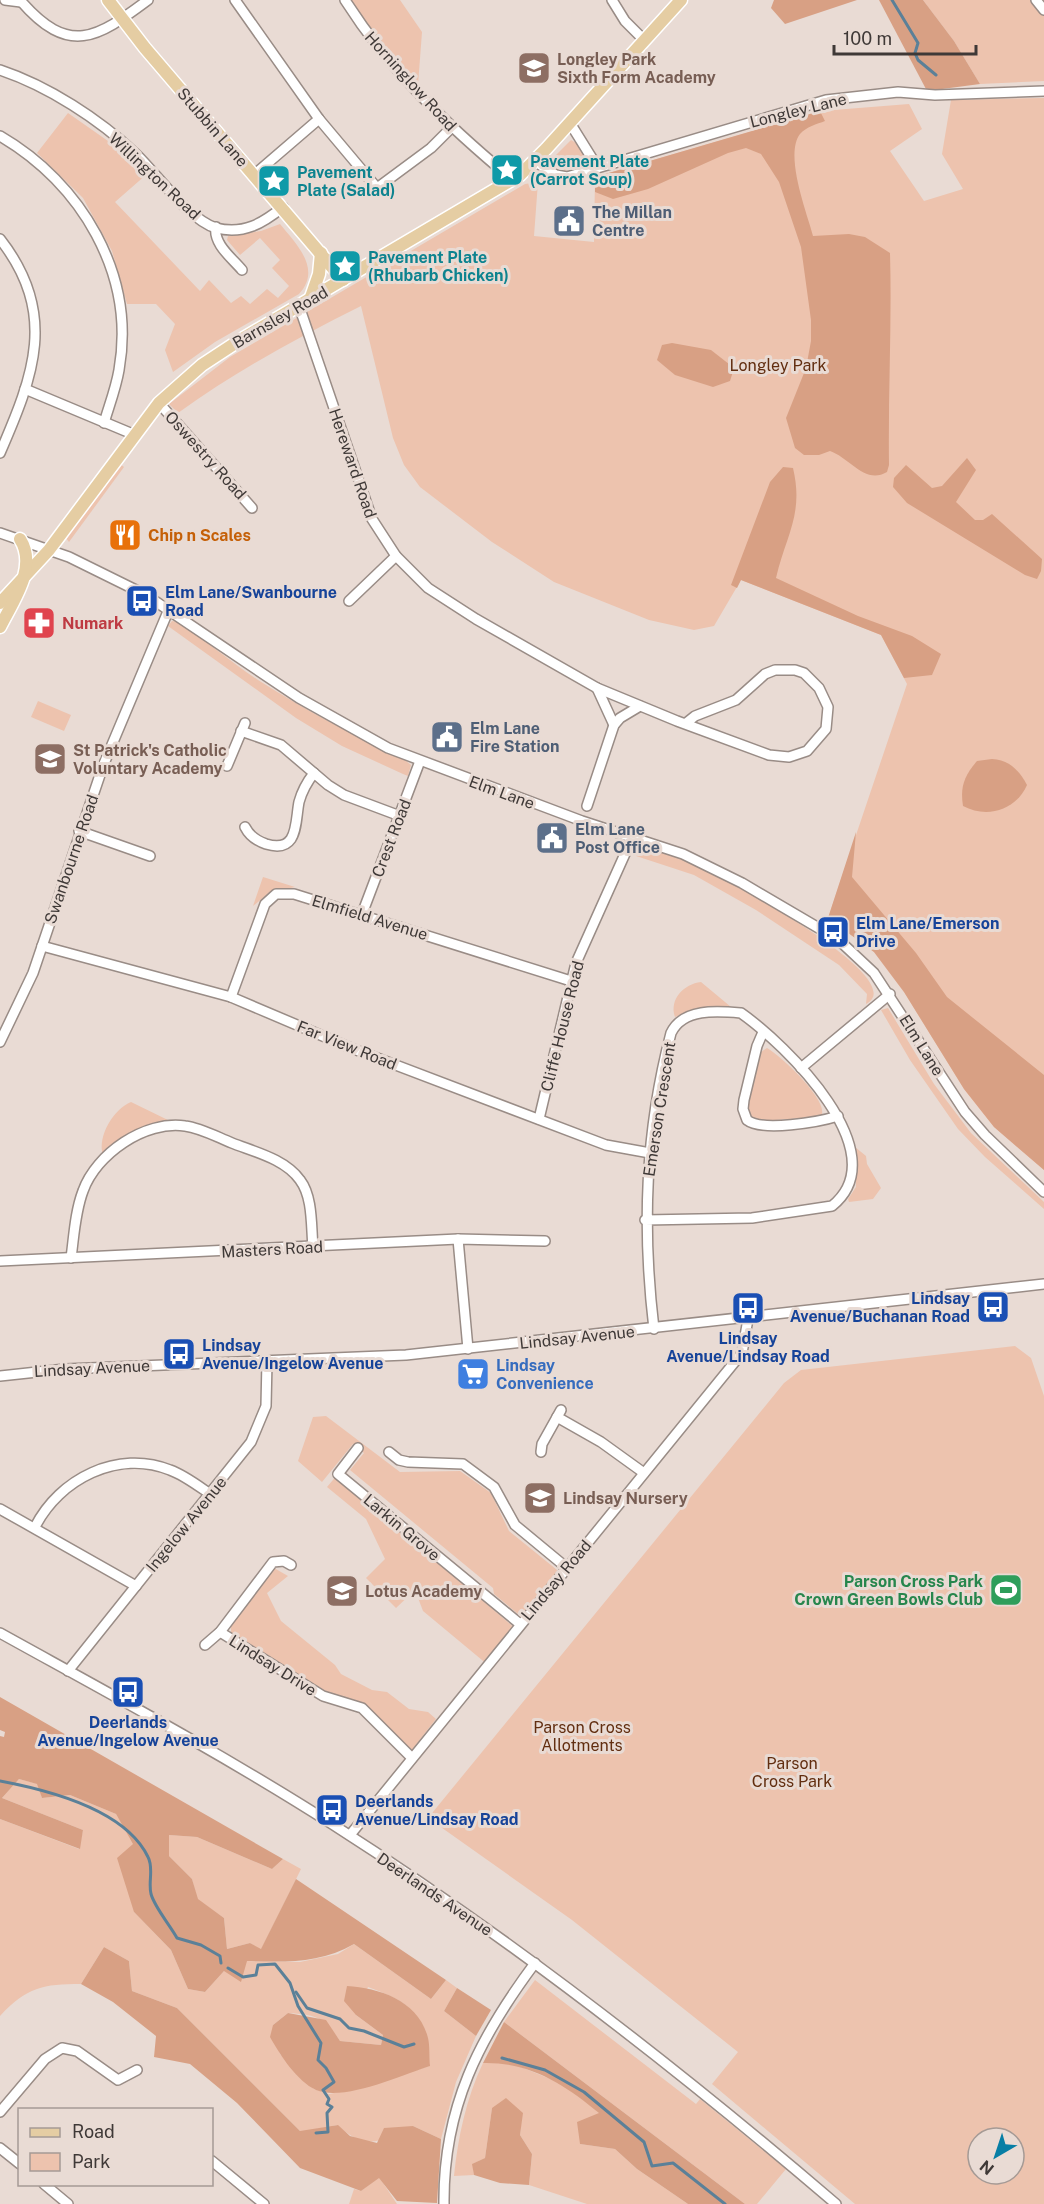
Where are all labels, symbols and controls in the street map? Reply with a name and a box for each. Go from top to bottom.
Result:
scale bar [834,18,976,56]
street label: Horninglow Road [361,28,460,135]
text: 100 m [843,28,892,49]
school or university icon: Longley Park Sixth Form Academy [516,50,552,86]
place label: Longley Park Sixth Form Academy [557,50,716,87]
street label: Stubbin Lane [173,84,252,171]
street label: Longley Lane [748,89,848,132]
street label: Willington Road [105,129,204,224]
place icon: Pavement Plate (Carrot Soup) [489,152,525,188]
place label: Pavement Plate (Carrot Soup) [530,152,649,189]
place icon: Pavement Plate (Salad) [256,163,292,199]
place label: Pavement Plate (Salad) [297,163,395,200]
public building icon: The Millan Centre [551,203,587,239]
place label: The Millan Centre [592,203,672,240]
place icon: Pavement Plate (Rhubarb Chicken) [327,248,363,284]
place label: Pavement Plate (Rhubarb Chicken) [368,248,509,285]
street label: Barnsley Road [229,283,331,352]
park label: Longley Park [729,356,827,375]
street label: Hereward Road [325,406,380,521]
street label: Oswestry Road [161,407,250,503]
restaurant icon: Chip n Scales [107,517,143,553]
place label: Chip n Scales [148,526,251,545]
bus stop icon: Elm Lane/Swanbourne Road [124,583,160,619]
place label: Elm Lane/Swanbourne Road [165,583,337,620]
pharmacy icon: Numark [21,605,57,641]
place label: Numark [62,614,123,633]
public building icon: Elm Lane Fire Station [429,719,465,755]
place label: Elm Lane Fire Station [470,719,559,756]
school or university icon: St Patrick's Catholic Voluntary Academy [32,741,68,777]
place label: St Patrick's Catholic Voluntary Academy [73,741,227,778]
street label: Elm Lane [466,772,537,813]
street label: Swanbourne Road [40,792,102,926]
street label: Crest Road [368,796,415,880]
public building icon: Elm Lane Post Office [534,820,570,856]
place label: Elm Lane Post Office [575,820,660,857]
street label: Elmfield Avenue [310,891,430,944]
bus stop icon: Elm Lane/Emerson Drive [815,914,851,950]
place label: Elm Lane/Emerson Drive [856,914,999,951]
street label: Cliffe House Road [537,959,588,1093]
street label: Elm Lane [895,1011,948,1079]
street label: Far View Road [294,1017,399,1074]
street label: Emerson Crescent [639,1040,680,1178]
street label: Masters Road [221,1237,323,1262]
place label: Lindsay Avenue/Buchanan Road [790,1289,970,1326]
bus stop icon: Lindsay Avenue/Buchanan Road [975,1289,1011,1325]
bus stop icon: Lindsay Avenue/Lindsay Road [730,1290,766,1326]
street label: Lindsay Avenue [518,1322,636,1353]
place label: Lindsay Avenue/Lindsay Road [666,1329,830,1366]
bus stop icon: Lindsay Avenue/Ingelow Avenue [161,1336,197,1372]
place label: Lindsay Avenue/Ingelow Avenue [202,1336,384,1373]
street label: Lindsay Avenue [34,1356,151,1381]
supermarket icon: Lindsay Convenience [455,1356,491,1392]
place label: Lindsay Convenience [496,1356,594,1393]
street label: Ingelow Avenue [142,1473,231,1576]
school or university icon: Lindsay Nursery [522,1480,558,1516]
place label: Lindsay Nursery [563,1489,688,1508]
street label: Larkin Grove [360,1490,444,1565]
street label: Lindsay Road [517,1536,596,1624]
place label: Parson Cross Park Crown Green Bowls Club [794,1572,983,1609]
sports icon: Parson Cross Park Crown Green Bowls Club [988,1572,1024,1608]
school or university icon: Lotus Academy [324,1573,360,1609]
place label: Lotus Academy [365,1582,482,1601]
street label: Lindsay Drive [226,1631,320,1700]
bus stop icon: Deerlands Avenue/Ingelow Avenue [110,1674,146,1710]
place label: Deerlands Avenue/Ingelow Avenue [37,1713,219,1750]
park label: Parson Cross Allotments [533,1718,631,1755]
park label: Parson Cross Park [752,1754,832,1791]
bus stop icon: Deerlands Avenue/Lindsay Road [314,1792,350,1828]
place label: Deerlands Avenue/Lindsay Road [355,1792,518,1829]
street label: Deerlands Avenue [374,1849,496,1940]
legend [18,2108,213,2186]
text: Road [72,2121,115,2142]
north arrow [966,2126,1026,2186]
text: Park [72,2151,110,2172]
text: N [976,2156,998,2179]

